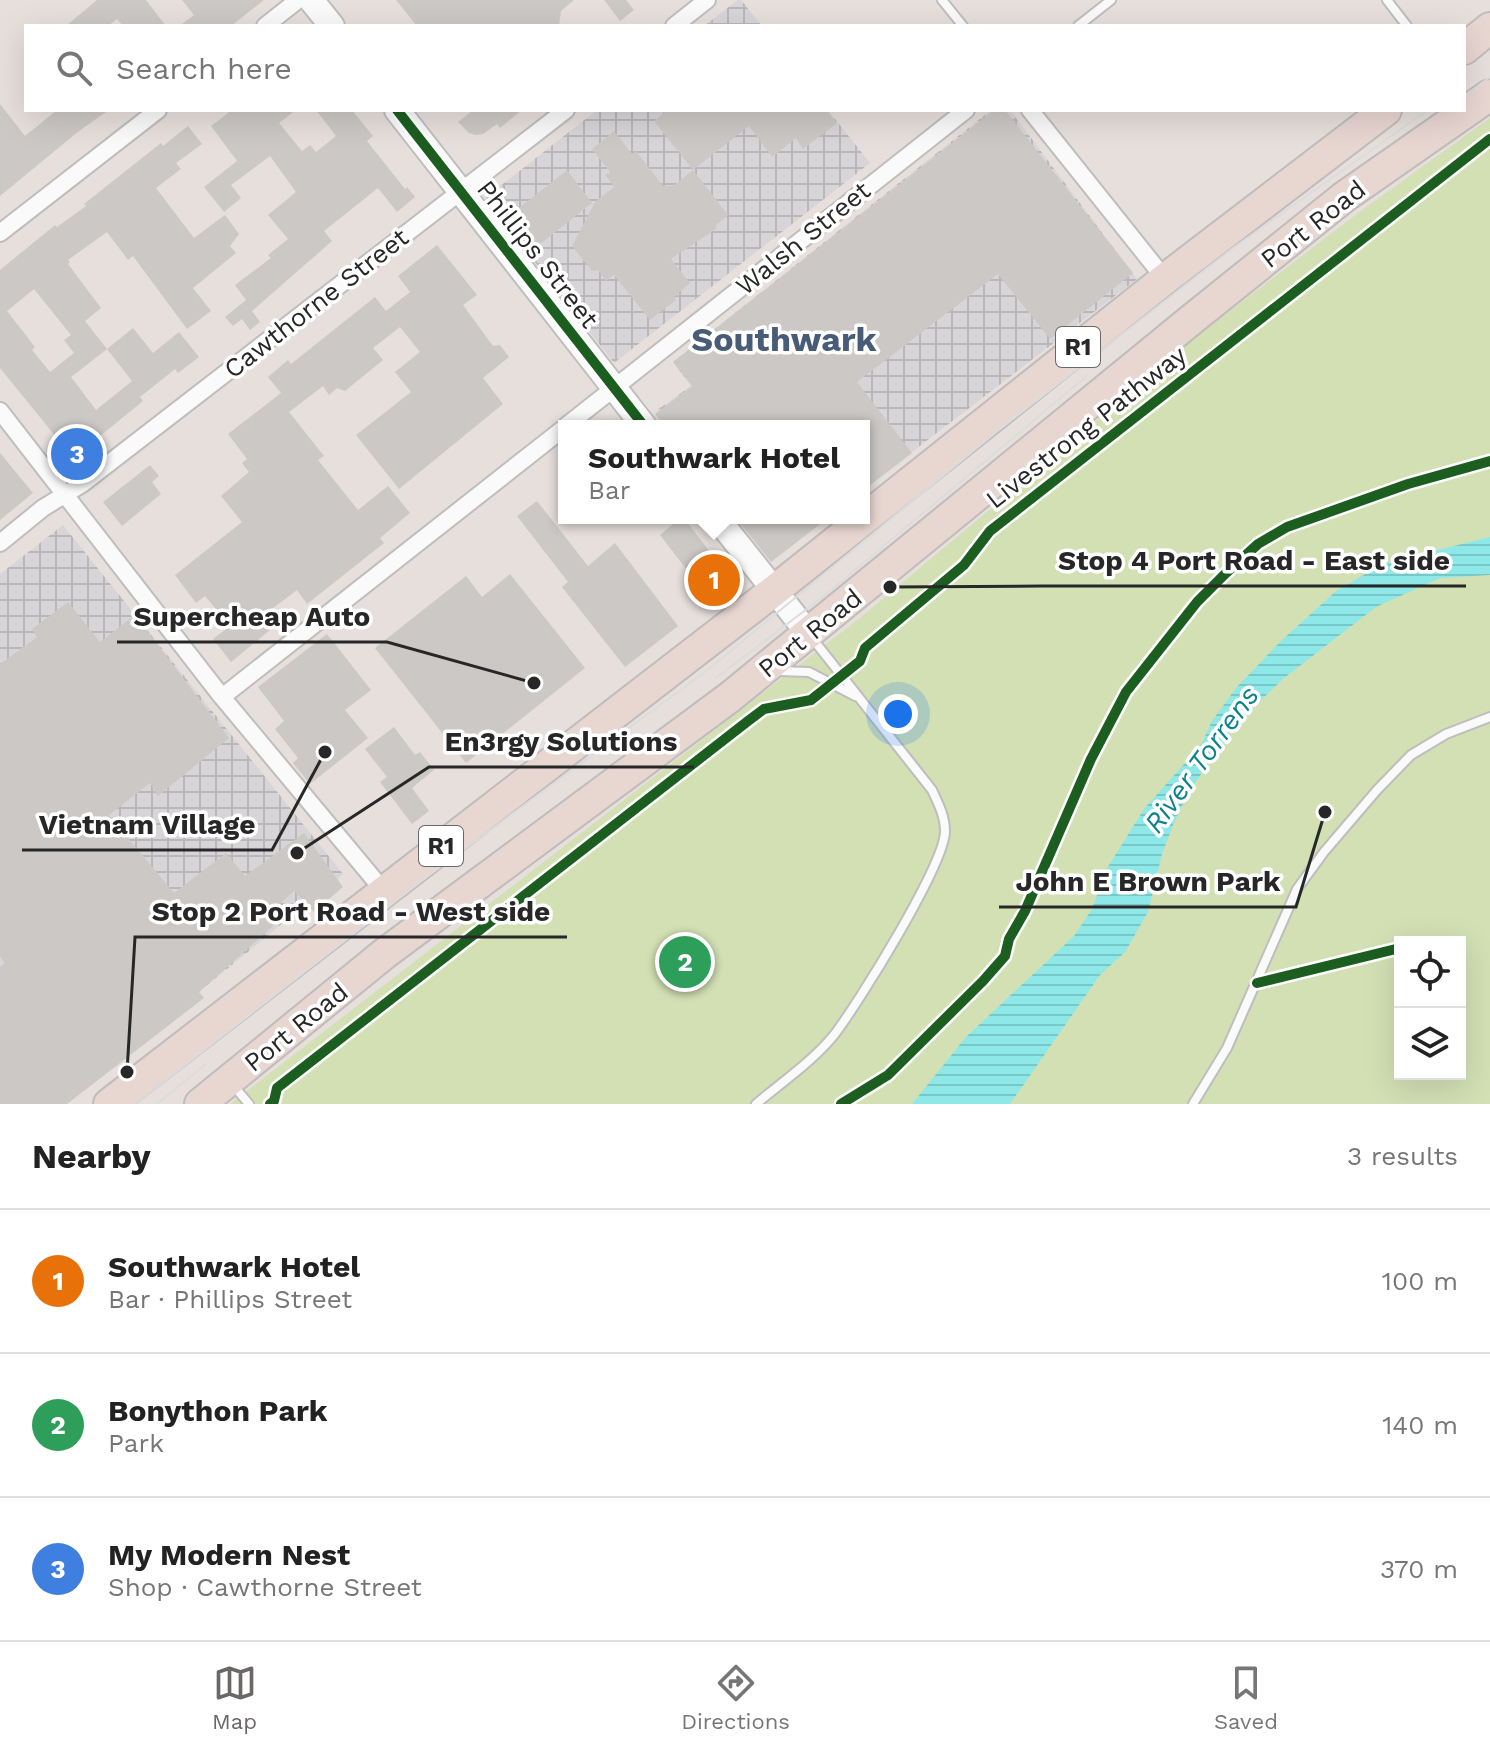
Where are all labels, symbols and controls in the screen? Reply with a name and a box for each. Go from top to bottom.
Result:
search box [24,24,1466,112]
icon: search [52,46,96,90]
text: Search here [116,51,292,86]
street label: Phillips Street [471,174,605,334]
street label: Port Road [1255,174,1371,274]
street label: Walsh Street [730,175,876,301]
street label: Cawthorne Street [218,222,414,384]
district label: Southwark [691,319,878,359]
road number: R1 [1056,327,1100,367]
street label: Livestrong Pathway [980,339,1193,514]
popup [558,420,870,524]
pin: 3 [51,424,103,484]
text: Southwark Hotel [588,440,840,475]
text: Bar [588,475,630,505]
callout: Stop 4 Port Road - East side [1042,534,1466,586]
text: Stop 4 Port Road - East side [1058,544,1450,577]
pin: 1 [688,550,740,610]
street label: Port Road [752,582,868,684]
callout: Supercheap Auto [117,590,387,642]
text: Supercheap Auto [134,600,370,633]
water label: River Torrens [1137,680,1266,839]
your location [878,694,918,734]
callout: En3rgy Solutions [429,715,694,767]
text: En3rgy Solutions [445,725,678,758]
callout: Vietnam Village [22,798,272,850]
text: Vietnam Village [39,808,255,841]
road number: R1 [419,826,463,866]
callout: John E Brown Park [999,855,1296,907]
text: John E Brown Park [1016,865,1281,898]
callout: Stop 2 Port Road - West side [135,885,567,937]
text: Stop 2 Port Road - West side [152,895,550,928]
pin: 2 [659,932,711,992]
map controls [1394,936,1466,1080]
button: locate [1394,936,1466,1008]
street label: Port Road [238,976,354,1078]
button: layers [1394,1008,1466,1080]
text: Nearby [32,1136,151,1176]
text: 3 results [1347,1141,1458,1171]
text: Southwark Hotel [108,1249,360,1284]
text: 1 [52,1266,64,1296]
text: 100 m [1382,1266,1458,1296]
text: Bar · Phillips Street [108,1284,352,1314]
text: Bonython Park [108,1393,328,1428]
text: 2 [50,1410,66,1440]
text: 140 m [1382,1410,1458,1440]
text: Park [108,1428,164,1458]
text: My Modern Nest [108,1537,350,1572]
text: 3 [50,1554,66,1584]
text: 370 m [1380,1554,1458,1584]
text: Shop · Cawthorne Street [108,1572,422,1602]
tab: Map [212,1661,257,1734]
tab: Directions [681,1661,790,1734]
tab: Saved [1214,1661,1278,1734]

